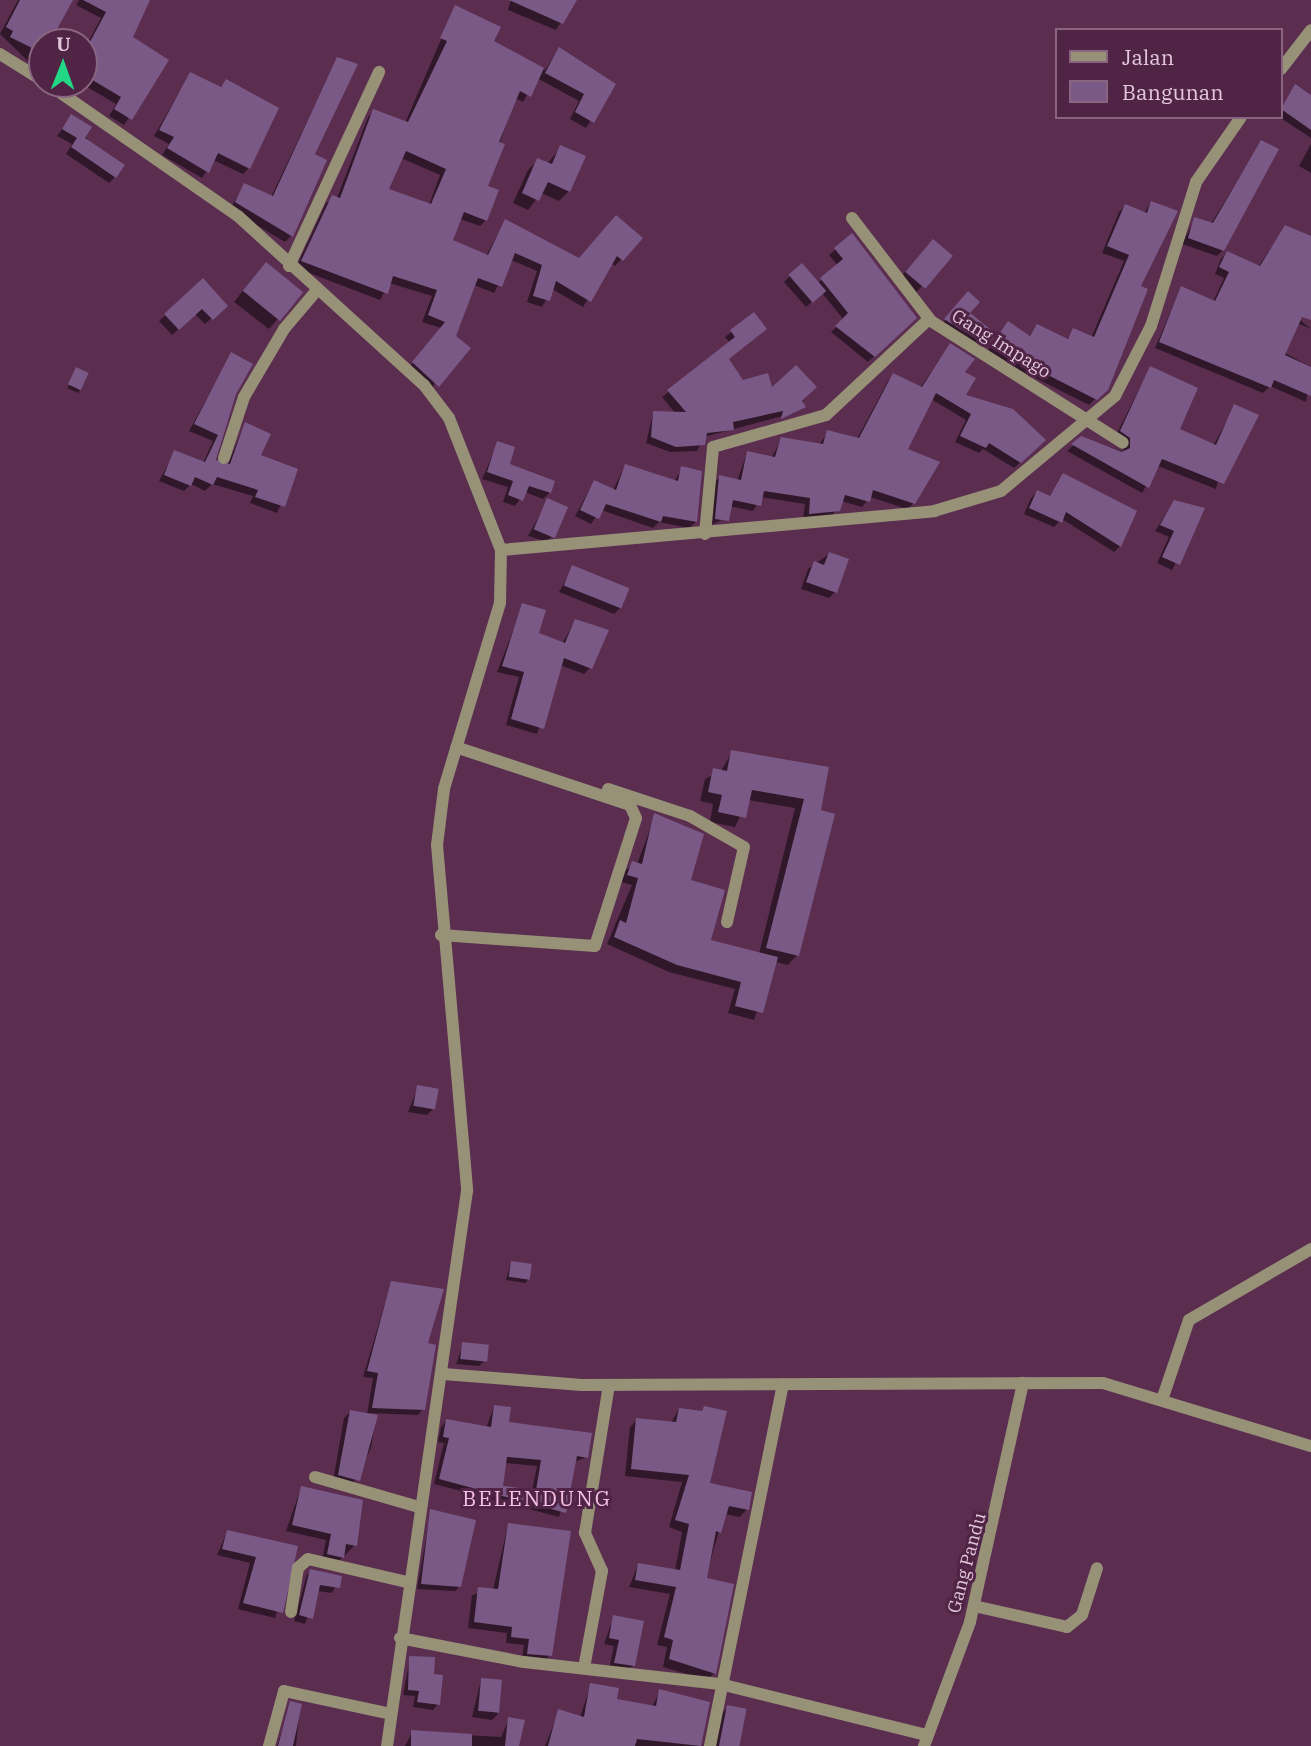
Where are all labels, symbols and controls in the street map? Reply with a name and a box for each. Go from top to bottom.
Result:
north arrow [28,28,98,98]
legend [1056,28,1283,119]
text: U [56,32,71,56]
text: Jalan [1122,43,1174,71]
text: Bangunan [1122,78,1224,106]
street label: Gang Impago [948,305,1054,383]
district label: BELENDUNG [463,1485,611,1511]
street label: Gang Pandu [943,1511,991,1615]

